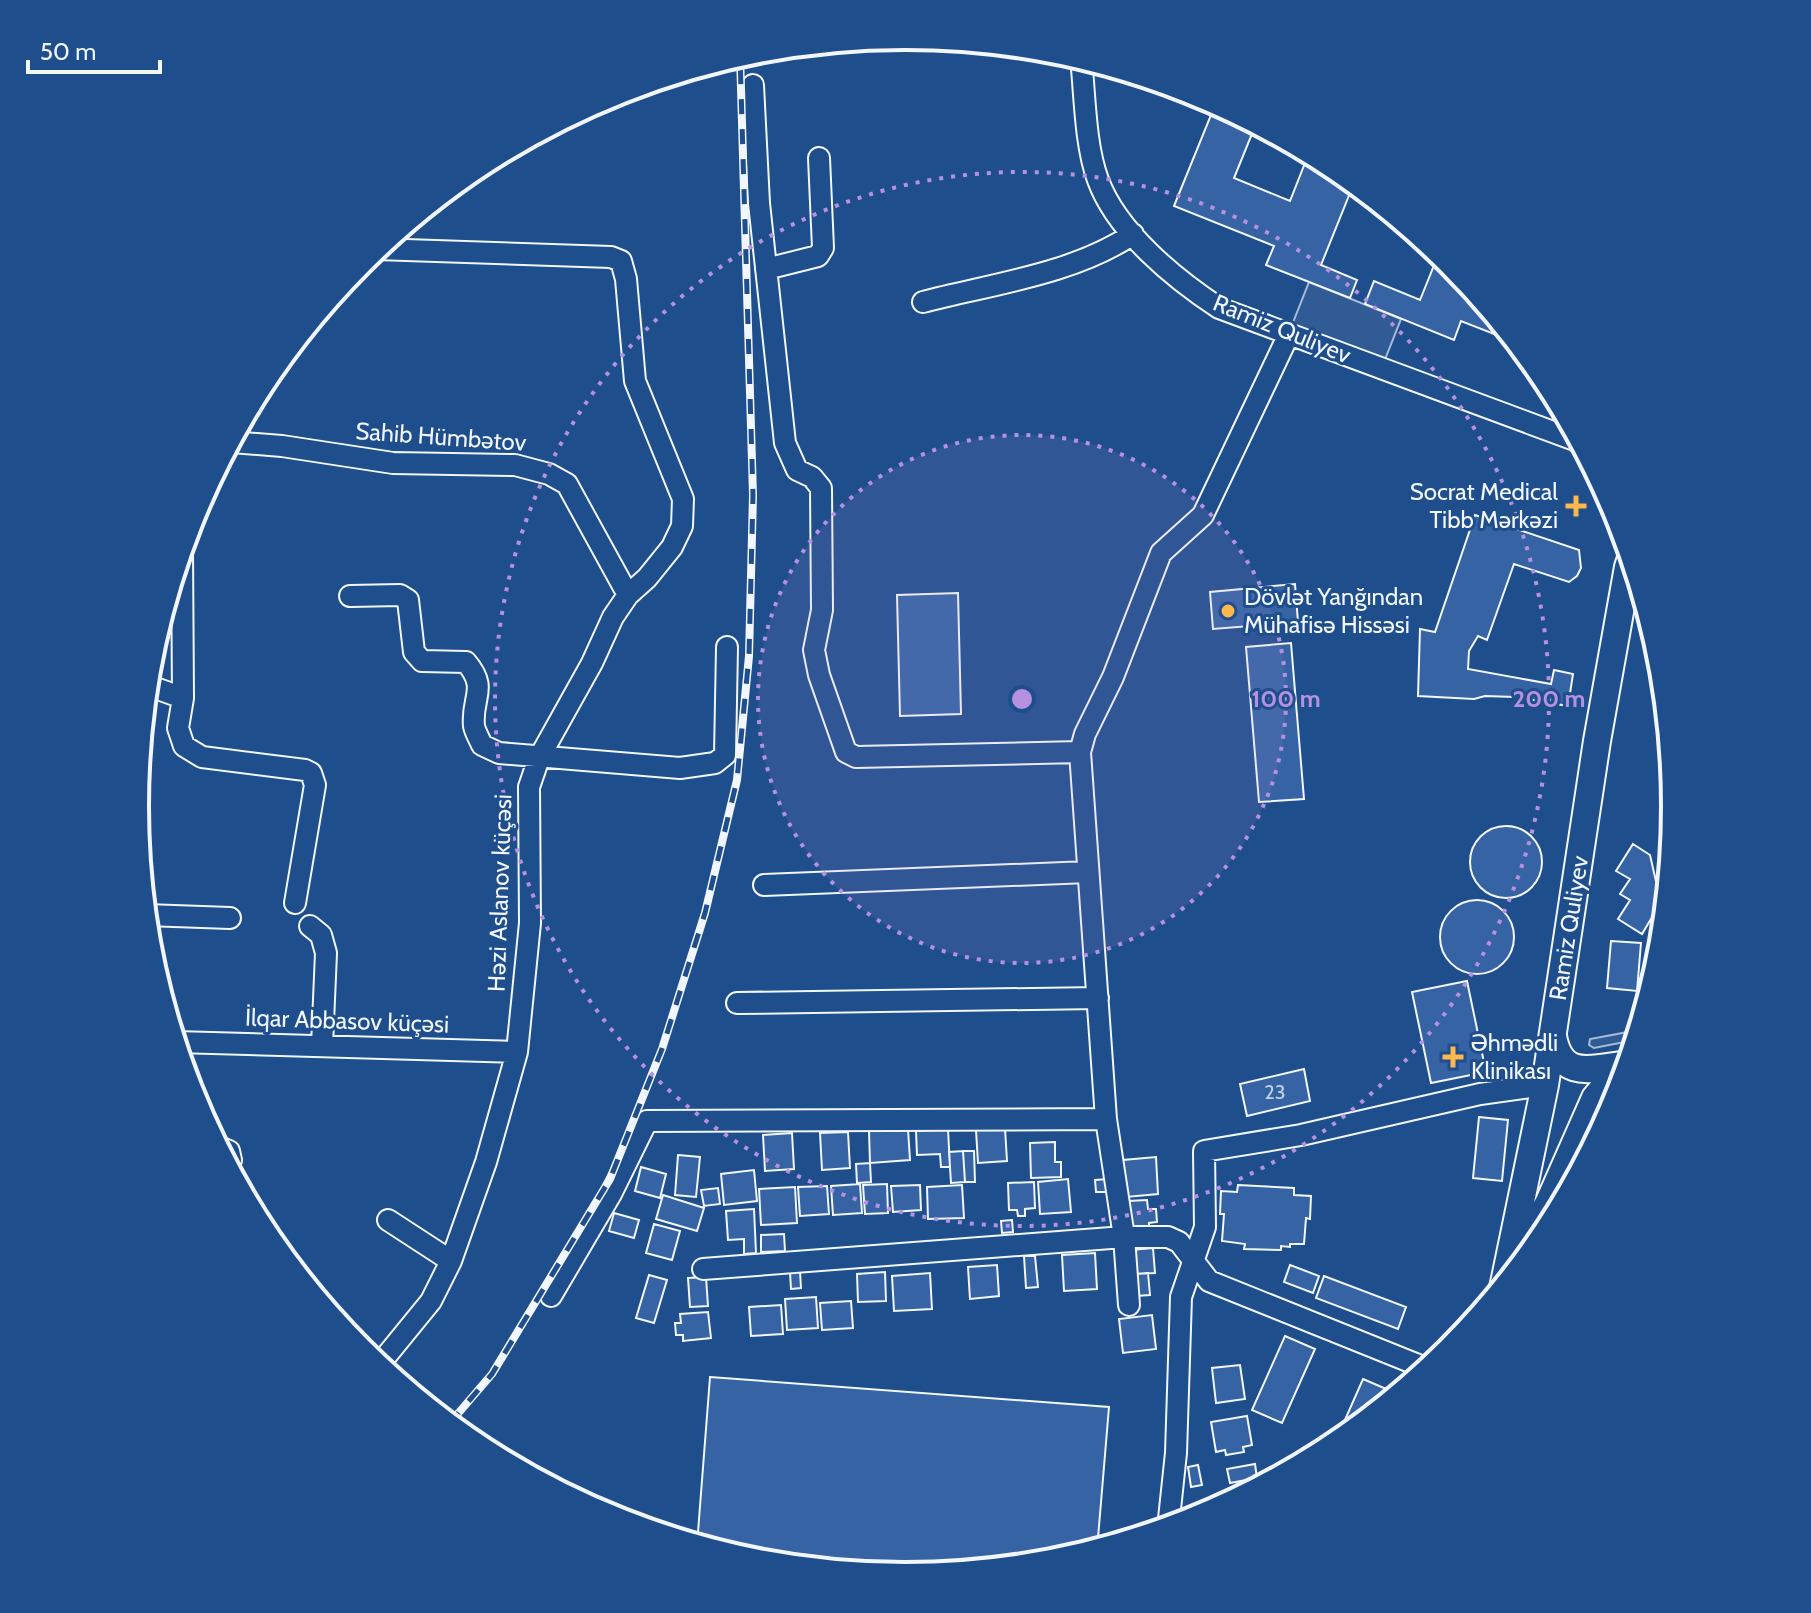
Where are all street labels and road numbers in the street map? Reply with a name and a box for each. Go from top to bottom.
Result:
street label: Ramiz Quliyev [1209,288,1356,369]
street label: Sahib Hümbətov [355,416,528,457]
street label: Həzi Aslanov küçəsi [482,793,517,992]
street label: Ramiz Quliyev [1543,853,1594,1002]
street label: İlqar Abbasov küçəsi [244,1002,450,1039]

